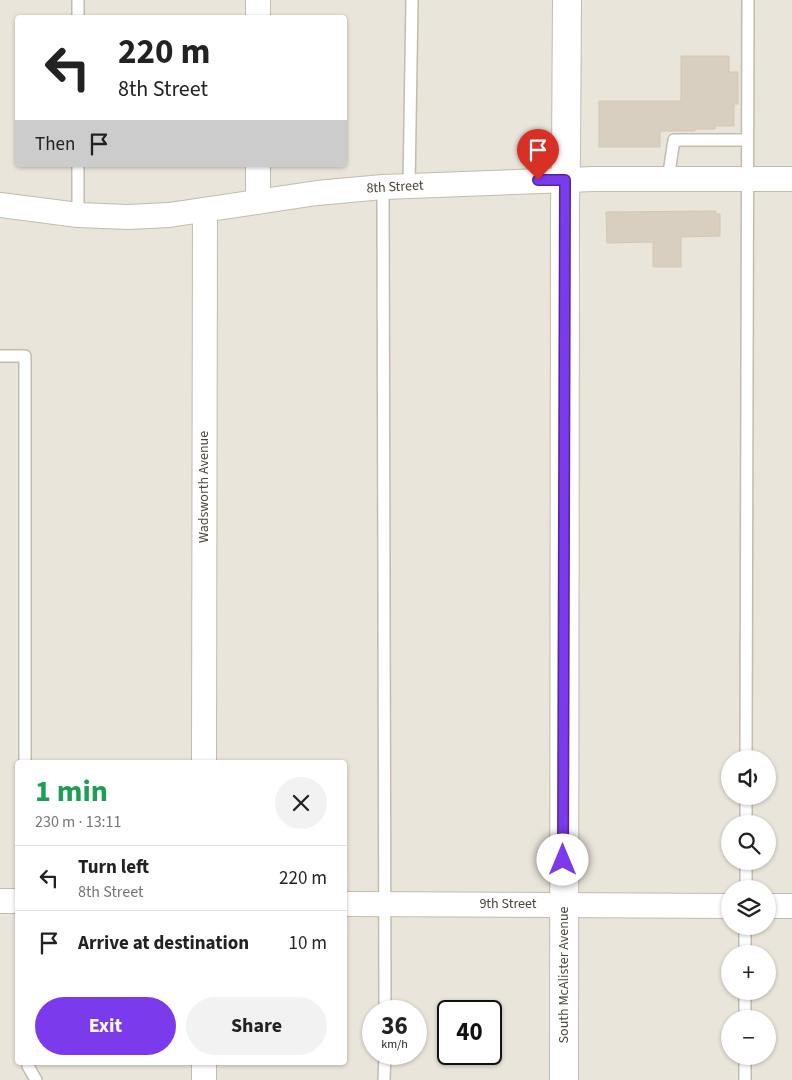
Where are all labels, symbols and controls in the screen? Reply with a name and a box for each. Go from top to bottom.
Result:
text: 220 m [118,27,210,77]
icon: left [35,35,100,100]
text: 8th Street [118,73,208,105]
pin [517,129,559,180]
icon: arrive [85,130,113,158]
text: Then [35,131,75,158]
icon: arrive [524,136,552,164]
street label: 8th Street [366,176,424,198]
street label: Wadsworth Avenue [194,431,214,543]
map controls [721,750,776,1065]
button: sound [721,750,776,805]
text: 1 min [35,770,108,813]
button: close [275,777,327,829]
text: 230 m · 13:11 [35,811,122,833]
button: search [721,815,776,870]
position arrow [536,833,588,885]
text: Turn left [78,854,149,881]
icon: left [35,864,63,892]
text: 220 m [279,865,327,892]
button: layers [721,880,776,935]
text: 8th Street [78,881,143,903]
street label: 9th Street [479,894,537,914]
street label: South McAlister Avenue [554,907,574,1043]
icon: arrive [35,929,63,957]
text: Arrive at destination [78,930,249,957]
text: 10 m [289,930,327,957]
button: + [721,945,776,1000]
button: Exit [35,997,176,1055]
button: Share [186,997,327,1055]
speed limit sign: 40 [437,1000,502,1065]
text: 36 [381,1008,408,1044]
button: − [721,1010,776,1065]
text: km/h [381,1036,408,1053]

